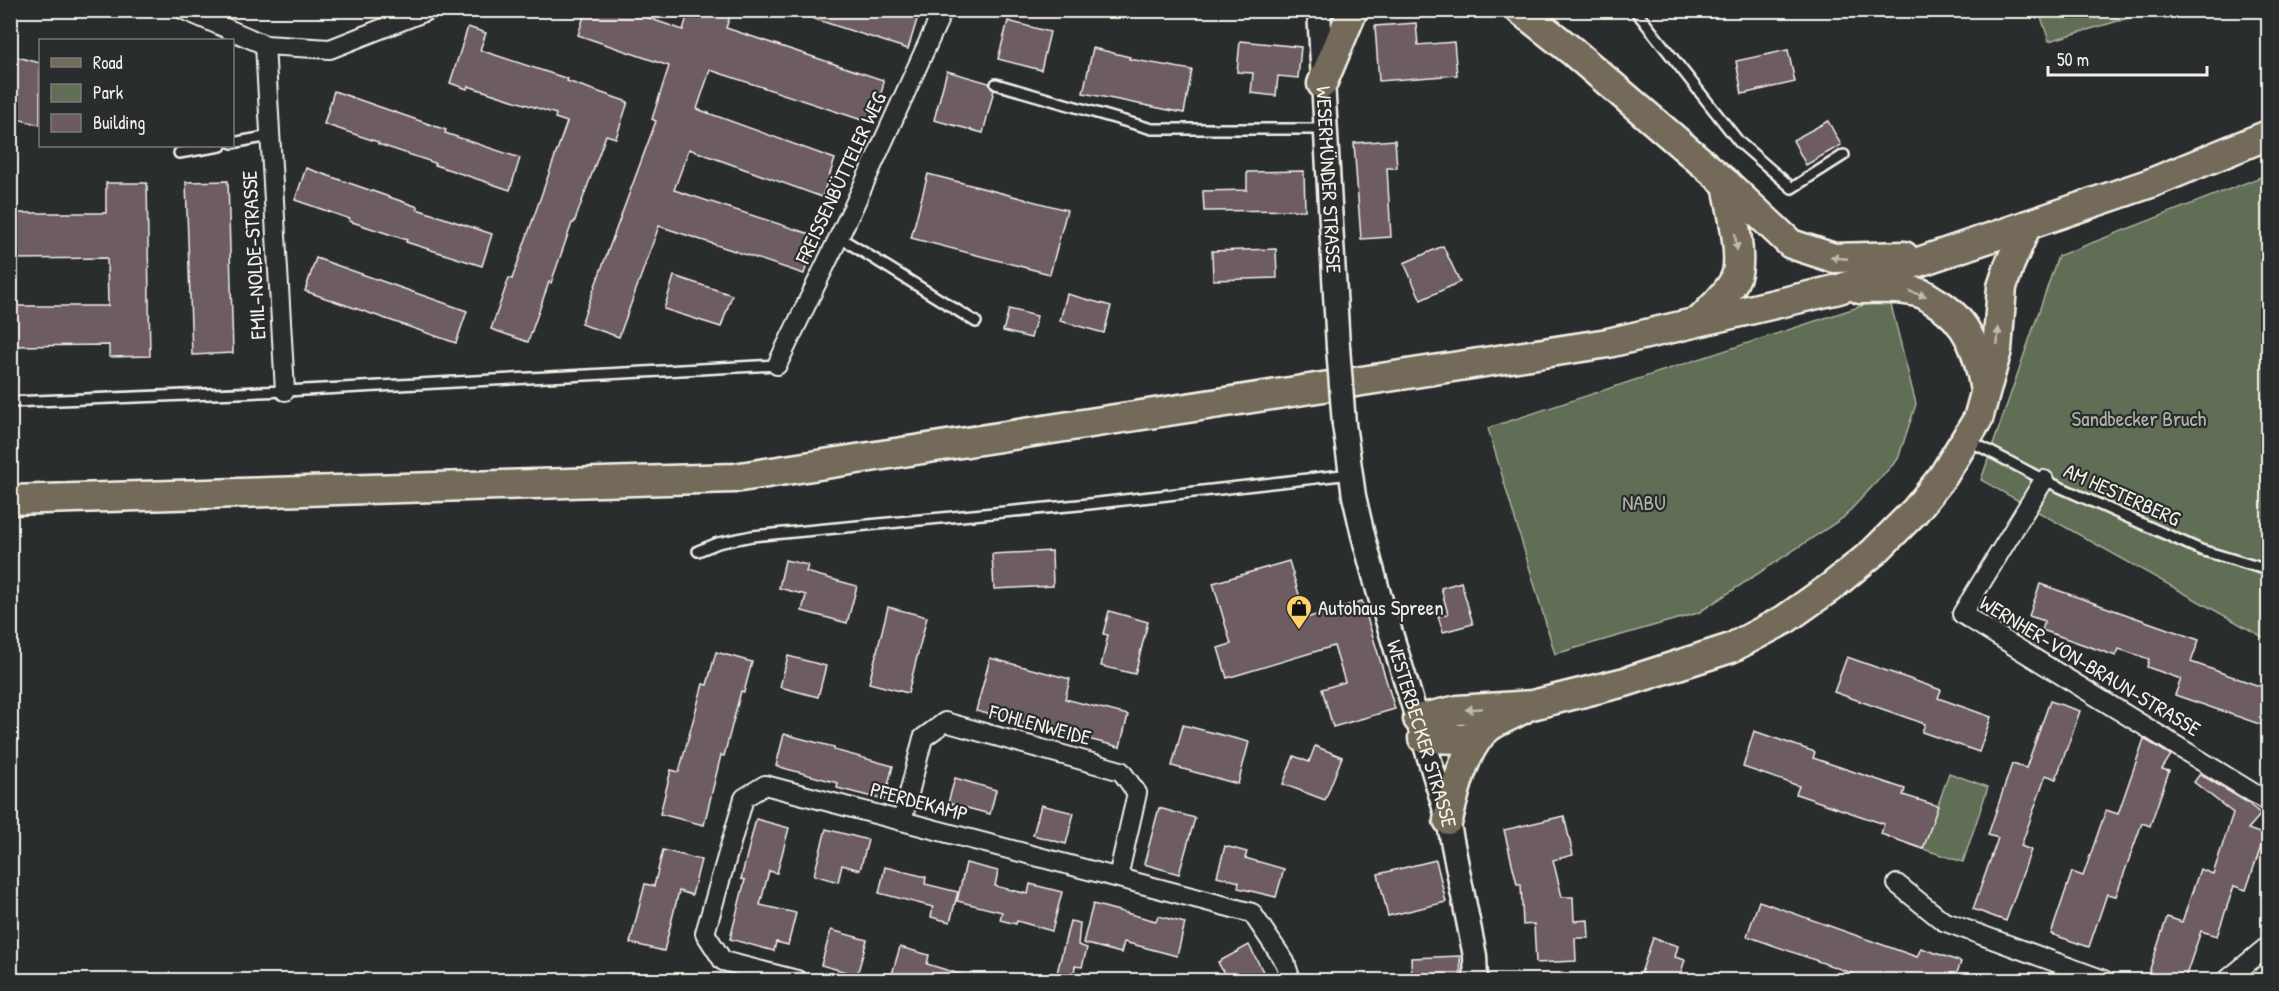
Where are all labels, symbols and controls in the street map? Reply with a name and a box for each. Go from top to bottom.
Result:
legend [39,39,234,147]
scale bar [2048,39,2207,77]
text: 50 m [2057,47,2089,72]
text: Road [93,50,123,75]
text: Park [93,80,124,105]
street label: WESERMÜNDER STRASSE [1309,85,1349,274]
street label: FREISSENBÜTTELER WEG [788,87,893,269]
text: Building [93,110,145,135]
street label: EMIL-NOLDE-STRASSE [235,170,272,340]
one-way arrow [1731,233,1741,252]
one-way arrow [1829,253,1848,263]
one-way arrow [1909,290,1927,299]
one-way arrow [1993,327,2003,346]
park label: Sandbecker Bruch [2072,404,2207,433]
street label: AM HESTERBERG [2059,456,2185,533]
park label: NABU [1622,488,1666,517]
street label: WERNHER-VON-BRAUN-STRASSE [1975,588,2206,743]
shop icon: Autohaus Spreen [1284,593,1314,631]
place label: Autohaus Spreen [1318,593,1444,622]
street label: WESTERBECKER STRASSE [1380,636,1464,830]
street label: FOHLENWEIDE [985,697,1094,752]
one-way arrow [1465,704,1484,714]
street label: PFERDEKAMP [867,775,971,828]

